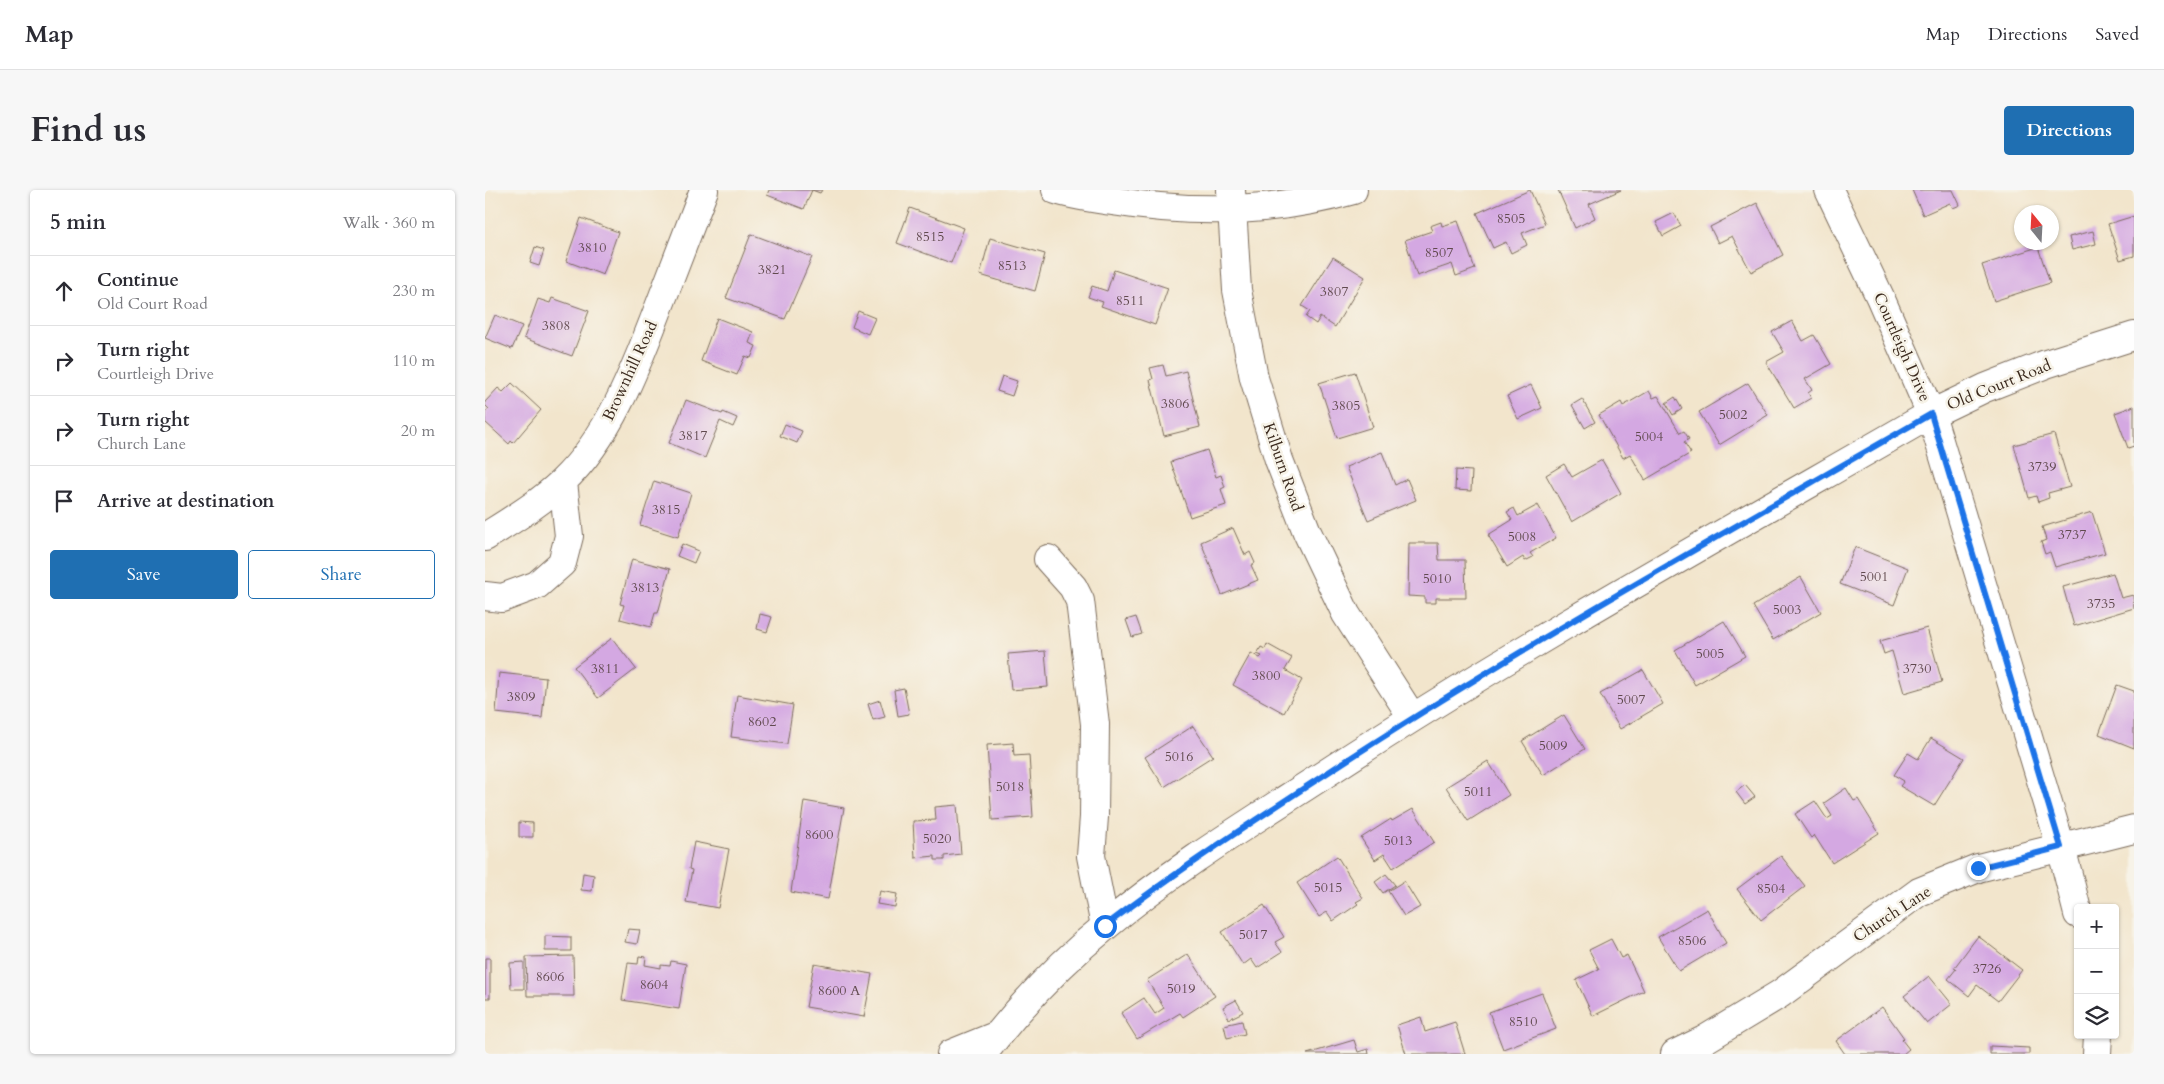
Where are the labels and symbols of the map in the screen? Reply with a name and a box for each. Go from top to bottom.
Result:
north arrow [2014,205,2059,250]
house number: 8505 [1497,209,1525,228]
house number: 8515 [916,227,944,246]
house number: 3810 [578,238,606,257]
house number: 8507 [1425,243,1453,262]
house number: 8513 [998,256,1026,275]
house number: 3821 [758,260,786,279]
house number: 3807 [1320,282,1348,301]
street label: Courtleigh Drive [1868,289,1936,405]
house number: 8511 [1116,291,1144,310]
house number: 3808 [542,316,570,335]
street label: Brownhill Road [597,317,663,425]
street label: Old Court Road [1944,354,2055,416]
house number: 3806 [1161,394,1189,413]
house number: 3805 [1332,396,1360,415]
house number: 5002 [1719,405,1747,424]
street label: Kilburn Road [1258,420,1309,515]
house number: 3817 [679,426,707,445]
house number: 5004 [1635,427,1663,446]
house number: 3739 [2028,457,2056,476]
house number: 3815 [652,500,680,519]
house number: 3737 [2058,525,2086,544]
house number: 5008 [1508,527,1536,546]
house number: 5001 [1860,567,1888,586]
house number: 5010 [1423,569,1451,588]
house number: 3813 [631,578,659,597]
house number: 3735 [2087,594,2115,613]
house number: 5003 [1773,600,1801,619]
house number: 5005 [1696,644,1724,663]
house number: 3811 [591,659,619,678]
house number: 3730 [1903,659,1931,678]
house number: 3800 [1252,666,1280,685]
house number: 3809 [507,687,535,706]
house number: 5007 [1617,690,1645,709]
house number: 8602 [748,712,776,731]
house number: 5009 [1539,736,1567,755]
house number: 5016 [1165,747,1193,766]
house number: 5018 [996,777,1024,796]
house number: 5011 [1464,782,1492,801]
house number: 8600 [805,825,833,844]
house number: 5020 [923,829,951,848]
house number: 5013 [1384,831,1412,850]
route end [1967,857,1990,880]
house number: 5015 [1314,878,1342,897]
house number: 8504 [1757,879,1785,898]
street label: Church Lane [1849,881,1935,947]
route start [1094,915,1117,938]
house number: 5017 [1239,925,1267,944]
house number: 8506 [1678,931,1706,950]
house number: 3726 [1973,959,2001,978]
house number: 8606 [536,967,564,986]
house number: 8604 [640,975,668,994]
house number: 5019 [1167,979,1195,998]
house number: 8600 A [818,981,860,1000]
house number: 8510 [1509,1012,1537,1031]

